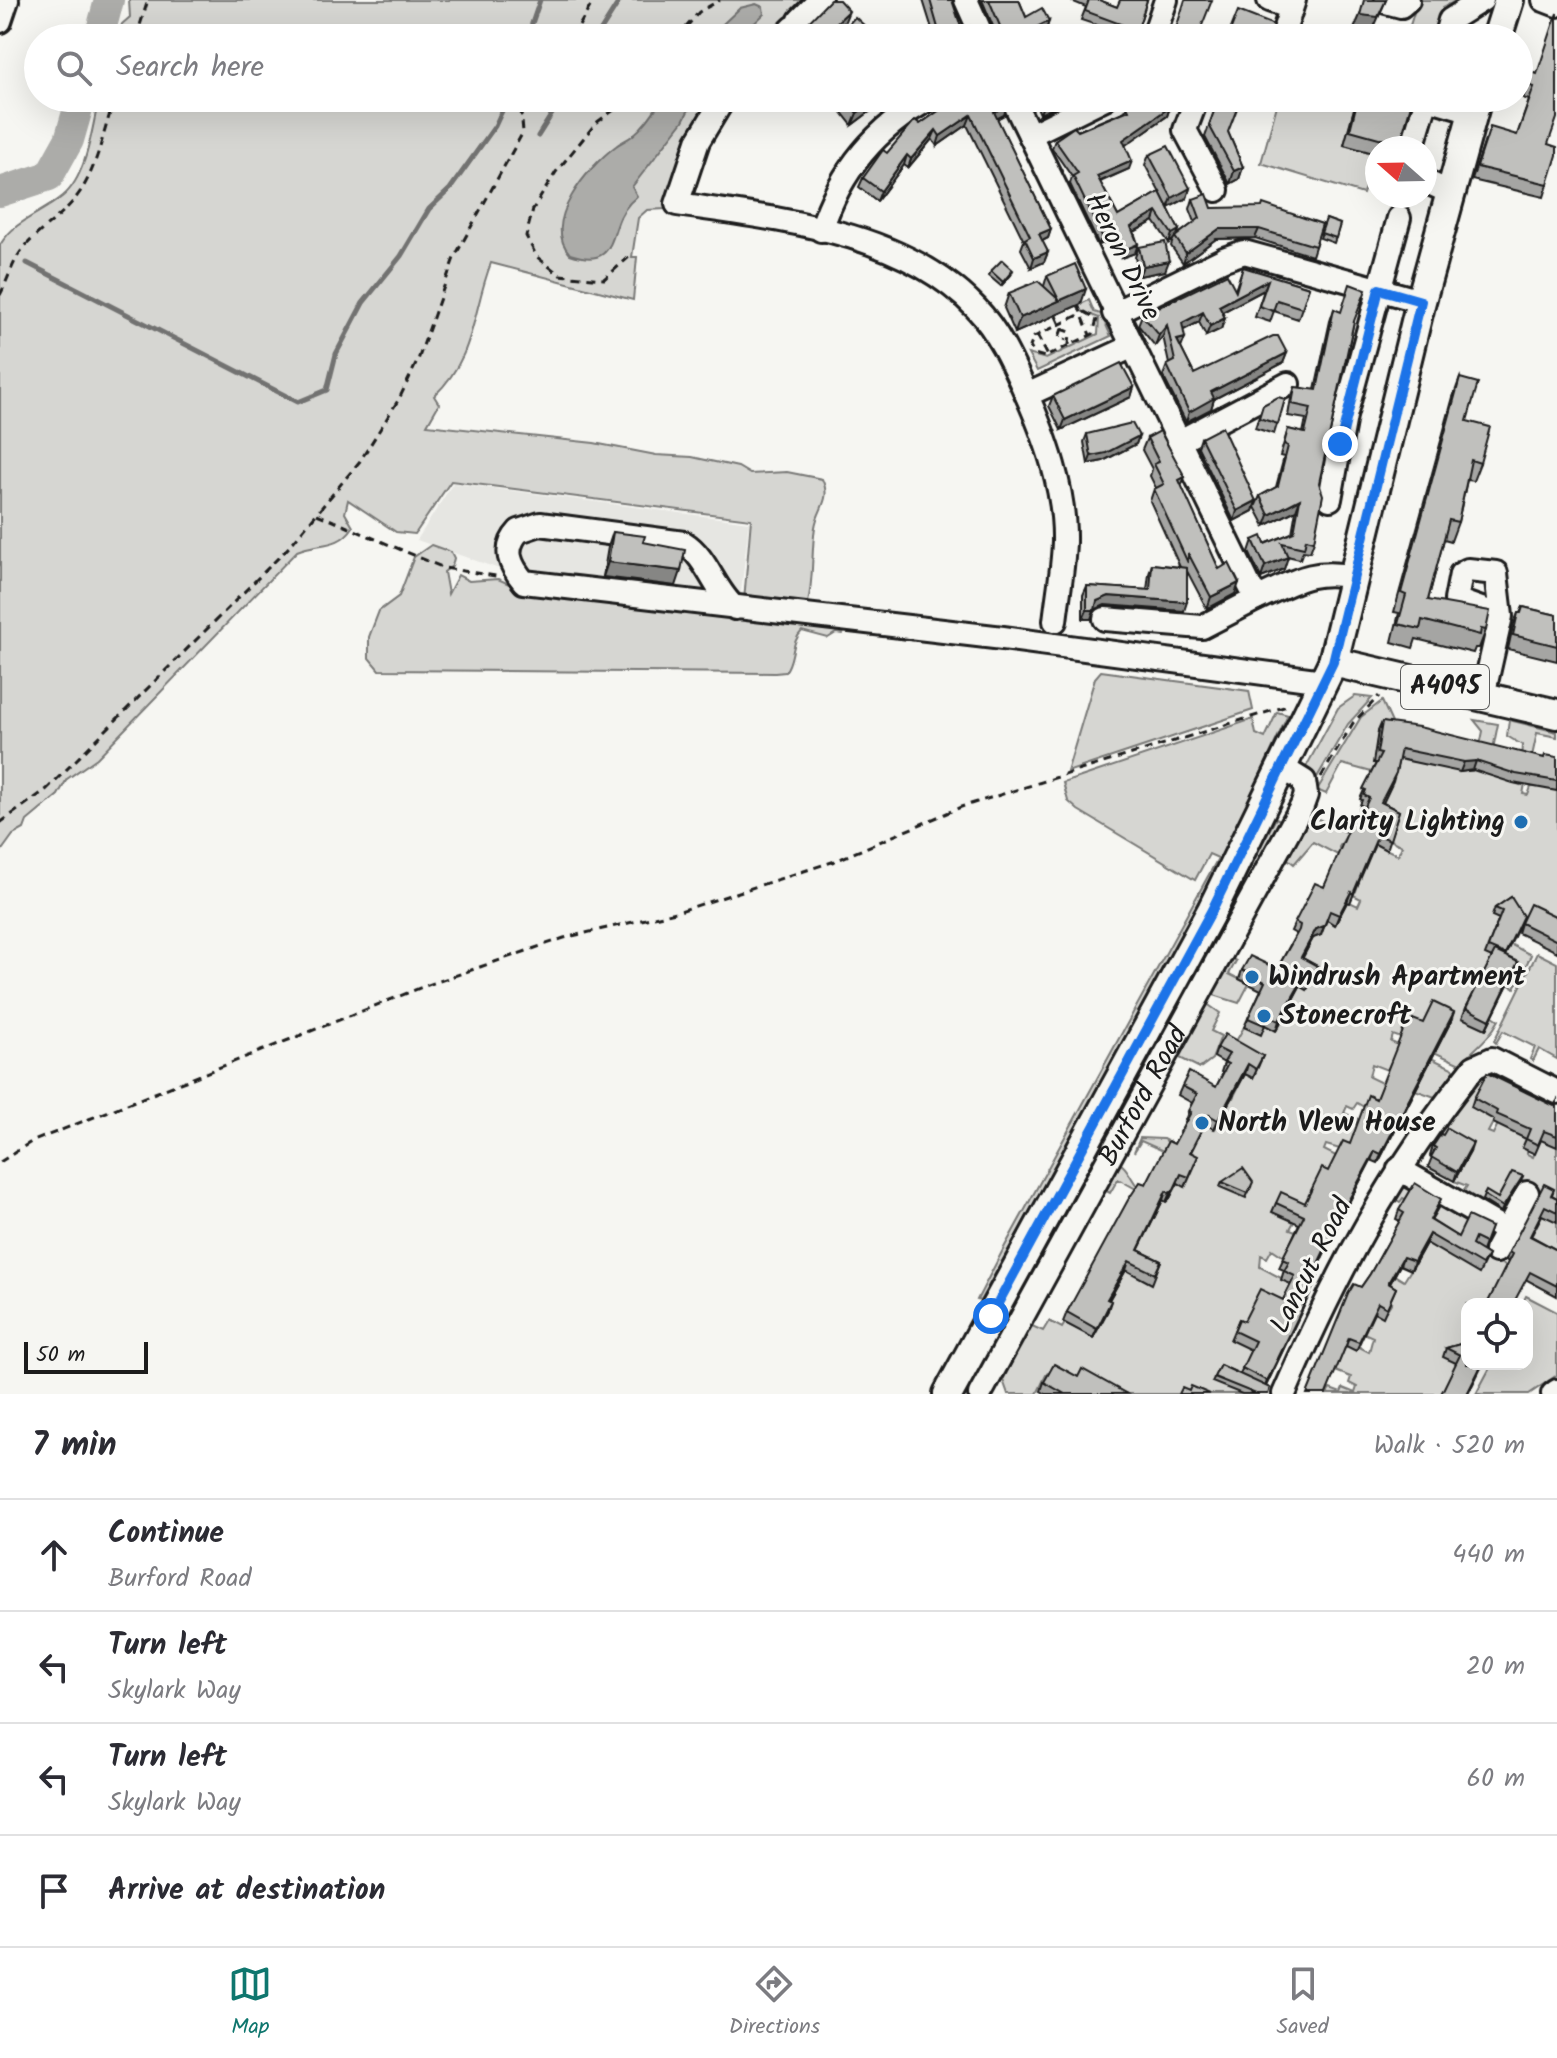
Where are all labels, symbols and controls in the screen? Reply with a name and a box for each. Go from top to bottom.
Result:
search box [24,24,1533,112]
text: Search here [116,44,264,92]
icon: search [52,46,96,90]
north arrow [1365,136,1437,208]
street label: Heron Drive [1072,185,1173,329]
route end [1322,426,1358,462]
road number: A4095 [1401,665,1489,709]
place label: Clarity Lighting [1310,800,1505,845]
marker: Clarity Lighting [1512,813,1530,831]
place label: Windrush Apartment [1268,955,1526,1000]
marker: Windrush Apartment [1243,968,1261,986]
place label: Stonecroft [1280,994,1412,1039]
marker: Stonecroft [1255,1007,1273,1025]
street label: Burford Road [1086,1016,1201,1174]
place label: North Vlew House [1218,1101,1436,1146]
marker: North Vlew House [1193,1114,1211,1132]
street label: Lancut Road [1258,1189,1366,1342]
route start [973,1298,1009,1334]
map controls [1461,1298,1533,1370]
button: locate [1461,1298,1533,1370]
scale bar [24,1338,148,1374]
text: 50 m [36,1338,85,1373]
text: 7 min [32,1419,117,1473]
text: Walk · 520 m [1374,1425,1525,1467]
text: Continue [108,1510,224,1558]
icon: ahead [32,1533,76,1577]
text: 440 m [1452,1534,1525,1576]
text: Burford Road [108,1558,251,1600]
text: Turn left [108,1622,227,1670]
icon: left [32,1645,76,1689]
text: 20 m [1466,1646,1525,1688]
text: Skylark Way [108,1670,241,1712]
text: Turn left [108,1734,227,1782]
icon: left [32,1757,76,1801]
text: 60 m [1466,1758,1525,1800]
text: Skylark Way [108,1782,241,1824]
text: Arrive at destination [108,1867,385,1915]
icon: arrive [32,1869,76,1913]
tab: Map [228,1962,272,2045]
tab: Directions [729,1962,820,2045]
tab: Saved [1277,1962,1329,2045]

